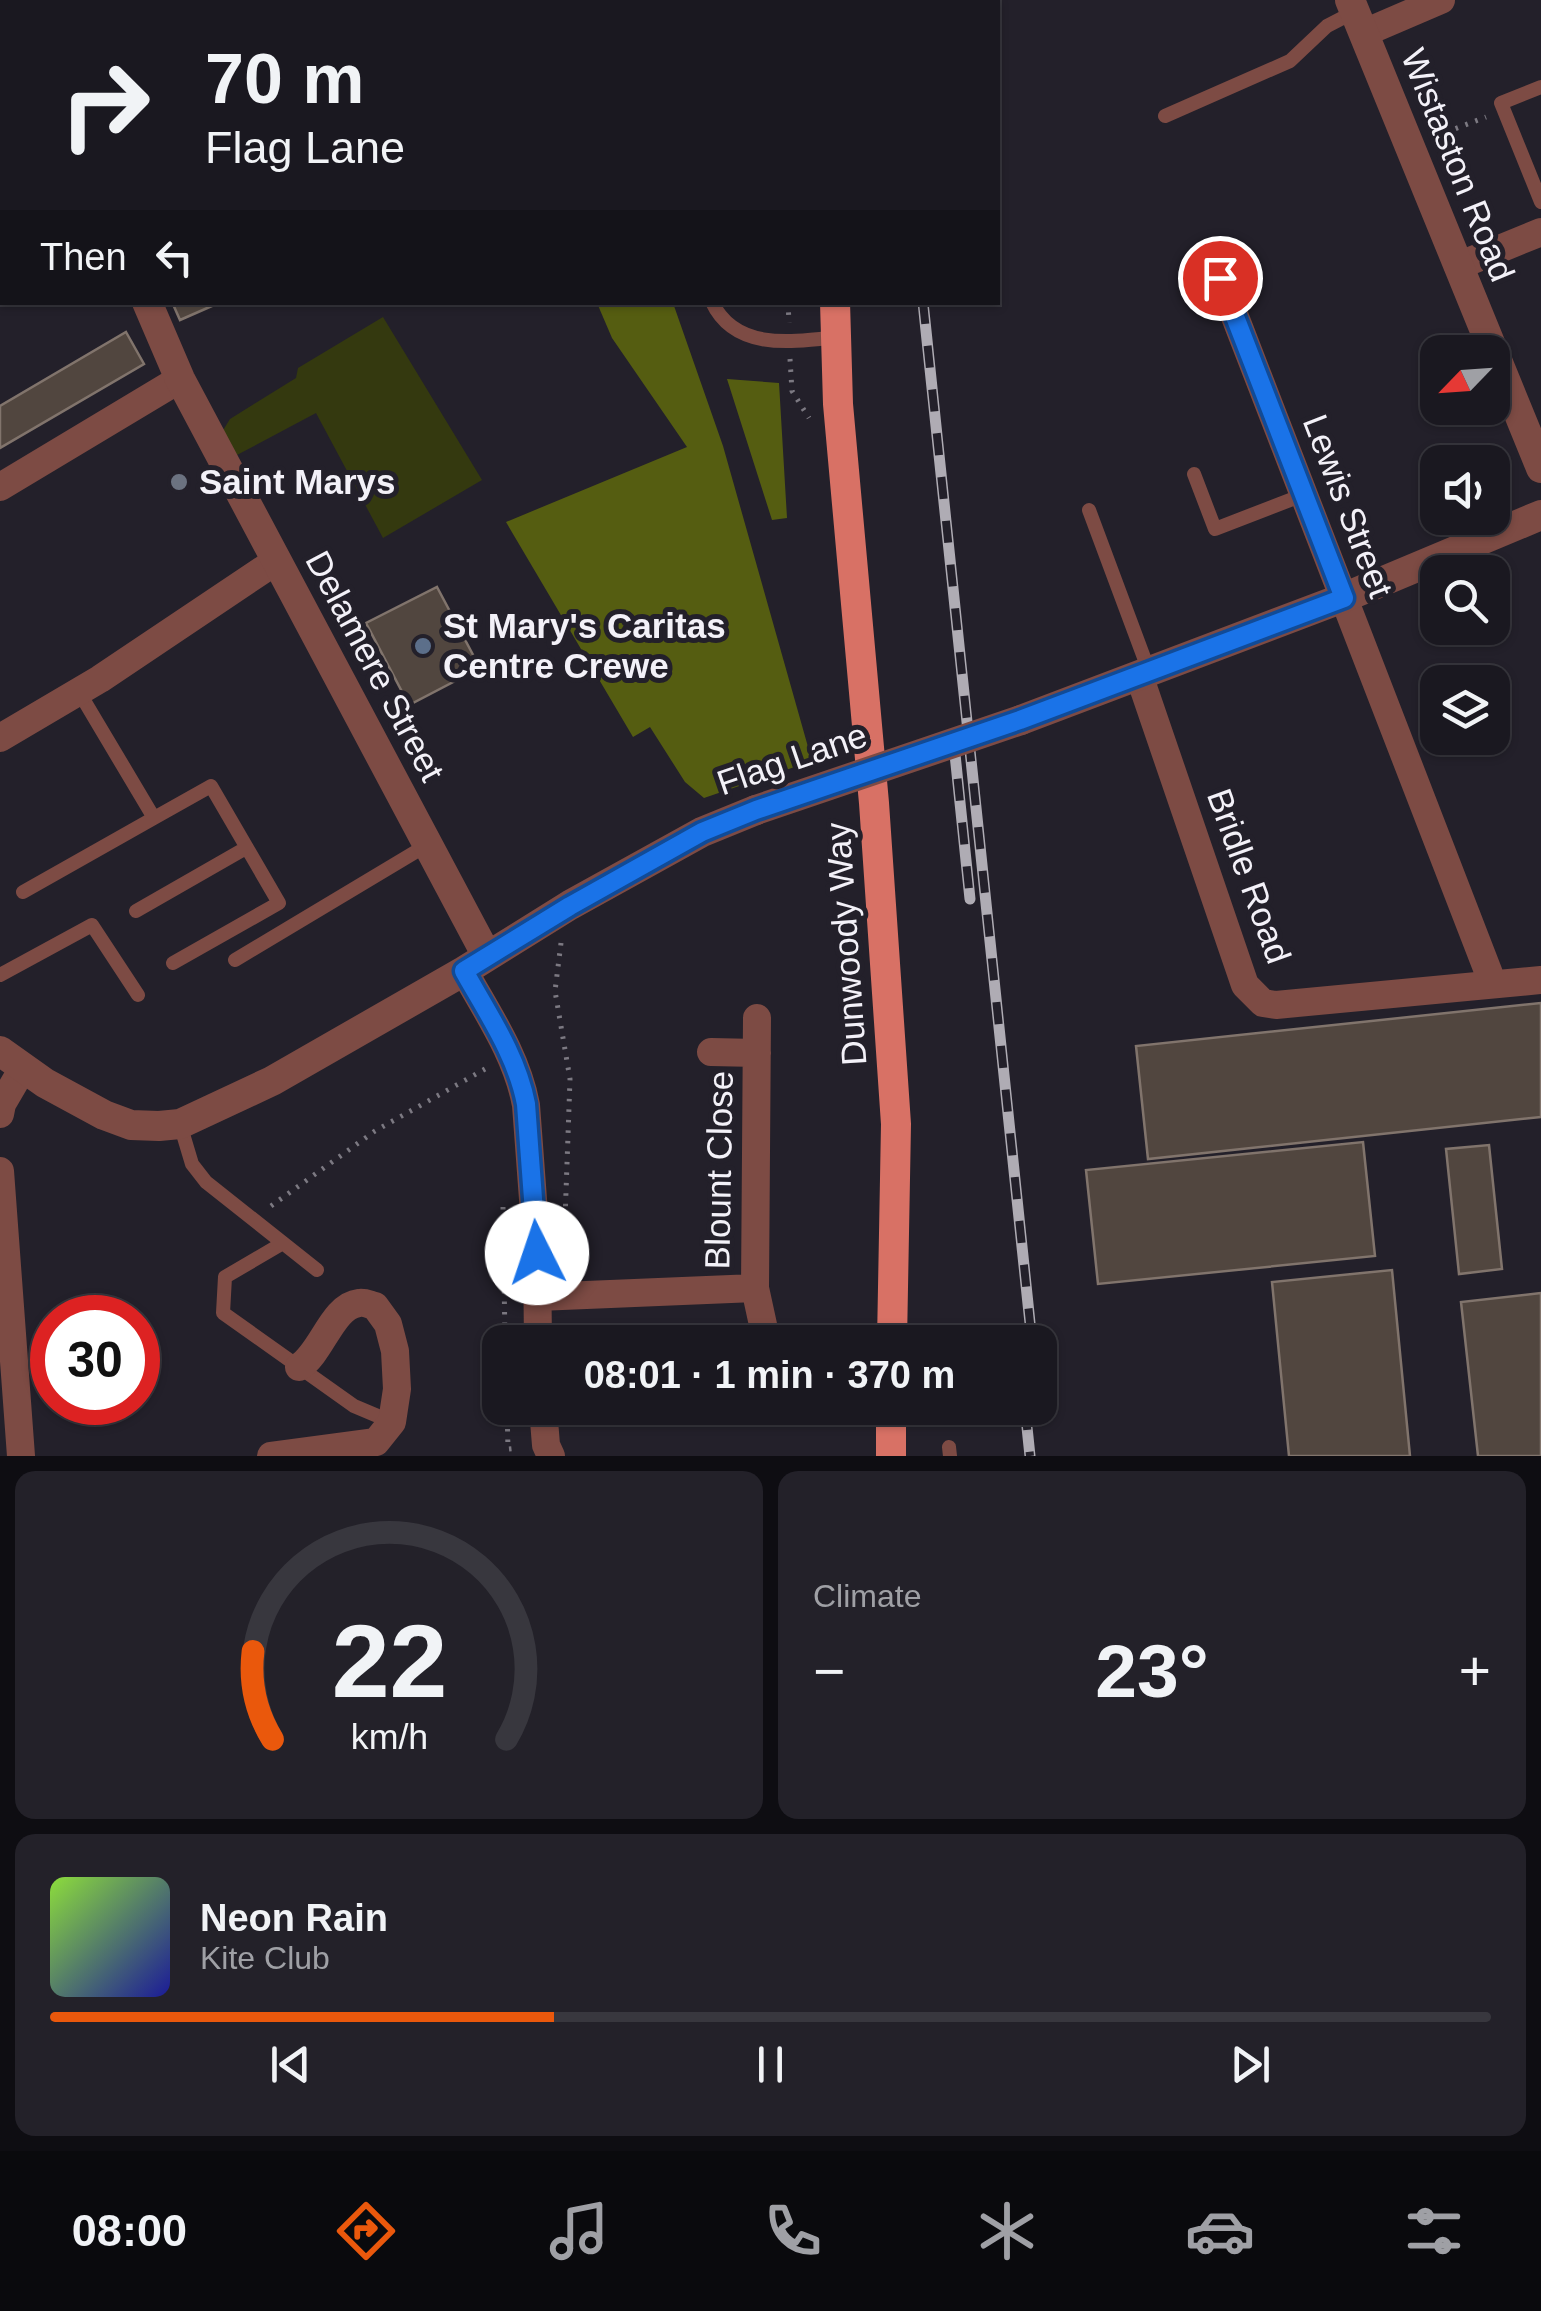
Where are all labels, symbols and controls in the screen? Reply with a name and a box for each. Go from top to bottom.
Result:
icon: right [40,40,170,170]
text: 70 m [205,40,365,118]
street label: Wistaston Road [1394,43,1523,287]
text: Flag Lane [205,122,405,173]
icon: left [147,230,202,285]
text: Then [40,236,127,278]
pin [1178,236,1263,321]
icon: arrive [1193,251,1248,306]
north arrow [1420,335,1510,425]
map controls [1420,335,1510,755]
street label: Lewis Street [1296,409,1401,603]
button: sound [1420,445,1510,535]
place label: Saint Marys [199,462,395,501]
marker: Saint Marys [168,471,190,493]
street label: Delamere Street [298,544,453,788]
button: search [1420,555,1510,645]
place label: St Mary's Caritas Centre Crewe [443,606,726,685]
marker: St Mary's Caritas Centre Crewe [412,635,434,657]
button: layers [1420,665,1510,755]
street label: Flag Lane [712,715,872,802]
street label: Bridle Road [1200,783,1299,968]
street label: Dunwoody Way [818,821,873,1067]
street label: Blount Close [697,1070,740,1270]
position arrow [485,1201,589,1305]
speed limit sign: 30 [30,1295,160,1425]
text: 08:01 · 1 min · 370 m [584,1354,955,1396]
text: Climate [813,1578,921,1614]
text: 22 [331,1603,447,1719]
text: 23° [1095,1629,1209,1713]
text: − [813,1640,845,1702]
text: + [1459,1640,1491,1702]
text: km/h [350,1717,428,1757]
text: Neon Rain [200,1897,388,1939]
text: Kite Club [200,1940,330,1976]
icon: previous [263,2037,318,2092]
icon: pause [743,2037,798,2092]
icon: next [1223,2037,1278,2092]
icon: directions [331,2196,401,2266]
icon: music [544,2196,614,2266]
icon: phone [758,2196,828,2266]
icon: climate [972,2196,1042,2266]
icon: car [1185,2196,1255,2266]
icon: filters [1399,2196,1469,2266]
text: 08:00 [72,2205,187,2256]

